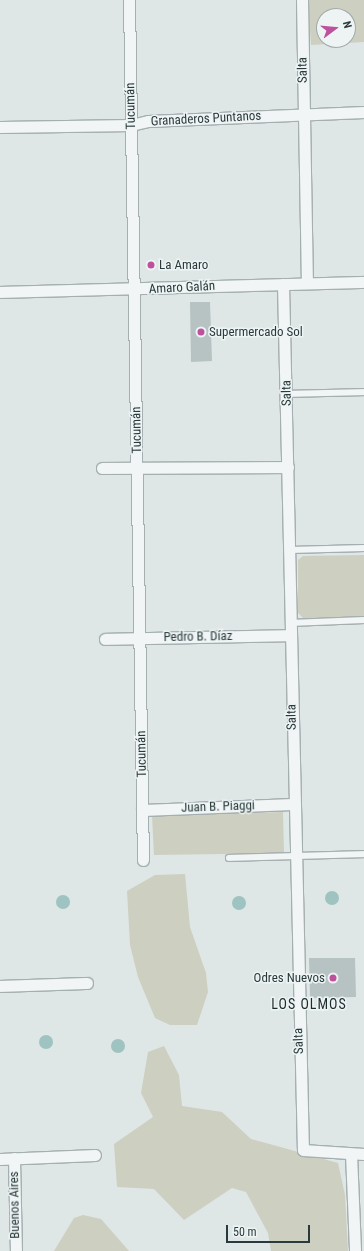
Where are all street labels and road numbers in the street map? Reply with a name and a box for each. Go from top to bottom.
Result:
street label: Salta [295,57,311,83]
street label: Tucumán [123,82,139,130]
street label: Granaderos Puntanos [150,108,262,130]
street label: Amaro Galán [149,278,215,298]
street label: Salta [279,380,295,406]
street label: Tucumán [129,406,145,454]
street label: Pedro B. Díaz [163,629,233,645]
street label: Salta [284,704,300,730]
street label: Tucumán [134,730,150,778]
street label: Juan B. Piaggi [181,798,255,816]
street label: Salta [291,1028,307,1054]
street label: Buenos Aires [7,1171,23,1239]

